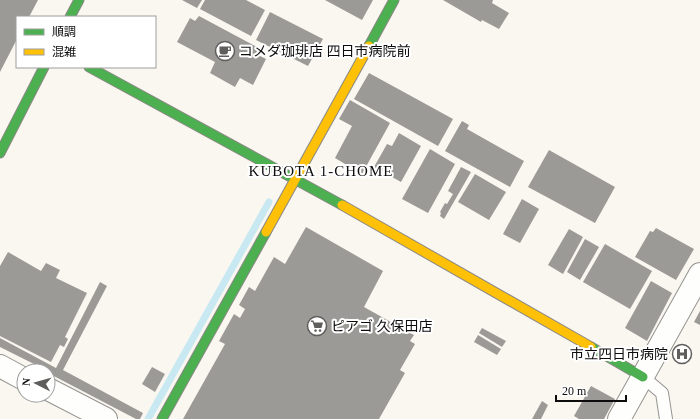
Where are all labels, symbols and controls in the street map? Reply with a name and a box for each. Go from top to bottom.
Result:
legend [16,16,156,68]
text: 順調 [52,25,76,39]
cafe icon: コメダ珈琲店 四日市病院前 [214,40,236,62]
place label: コメダ珈琲店 四日市病院前 [239,43,411,59]
text: 混雑 [52,45,76,59]
district label: KUBOTA 1-CHOME [249,163,393,179]
supermarket icon: ピアゴ 久保田店 [306,315,328,337]
place label: ピアゴ 久保田店 [331,319,433,334]
hospital icon: 市立四日市病院 [671,343,693,365]
place label: 市立四日市病院 [570,347,668,362]
north arrow [16,363,56,403]
text: N [20,377,32,387]
scale bar [556,377,626,403]
text: 20 m [562,384,587,398]

